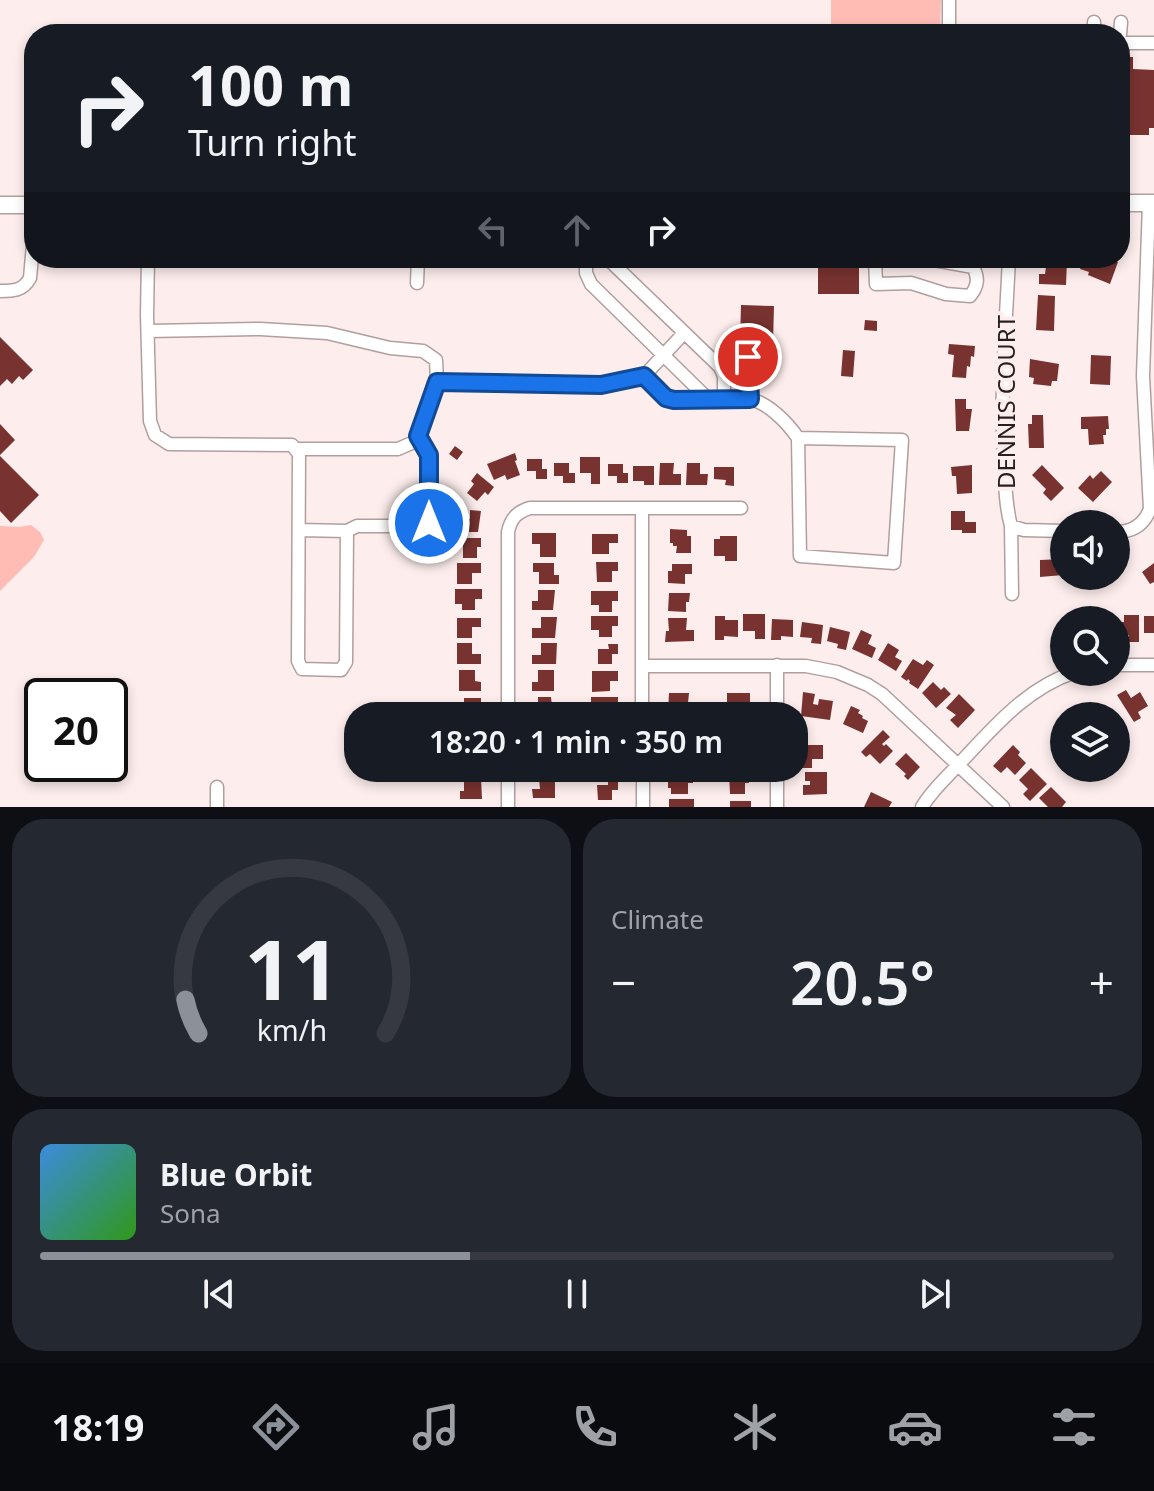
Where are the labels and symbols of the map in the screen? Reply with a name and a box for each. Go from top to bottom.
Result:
street label: DENNIS COURT [989,314,1022,489]
pin [714,323,782,391]
position arrow [387,481,471,565]
speed limit sign: 20 [24,678,128,782]

